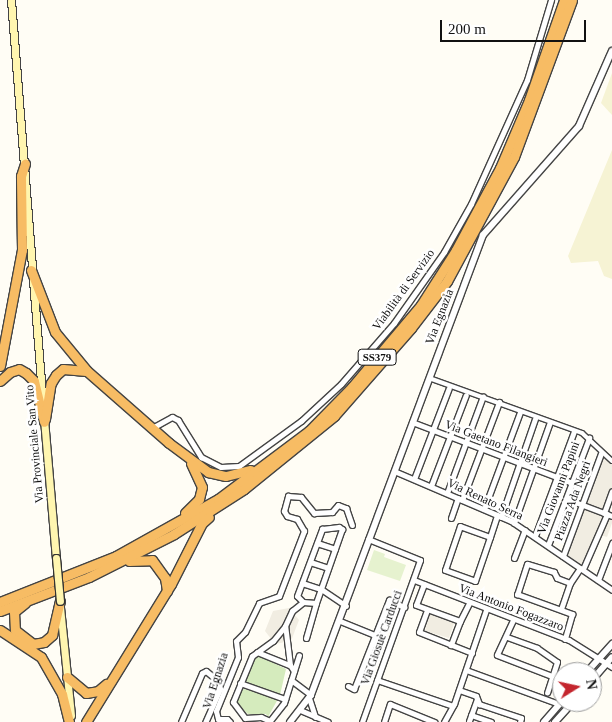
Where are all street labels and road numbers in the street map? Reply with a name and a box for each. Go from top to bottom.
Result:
street label: Viabilità di Servizio [370,247,438,333]
street label: Via Egnazia [423,287,457,347]
road number: SS379 [357,348,397,366]
street label: Via Provinciale San Vito [23,384,47,504]
street label: Via Gaetano Filangieri [442,418,550,470]
street label: Via Giovanni Papini [535,440,583,536]
street label: Piazza Ada Negri [552,459,594,543]
street label: Via Renato Serra [445,476,525,524]
street label: Via Antonio Fogazzaro [456,581,566,635]
street label: Via Giosuè Carducci [358,589,406,687]
street label: Via Egnazia [200,651,232,711]

